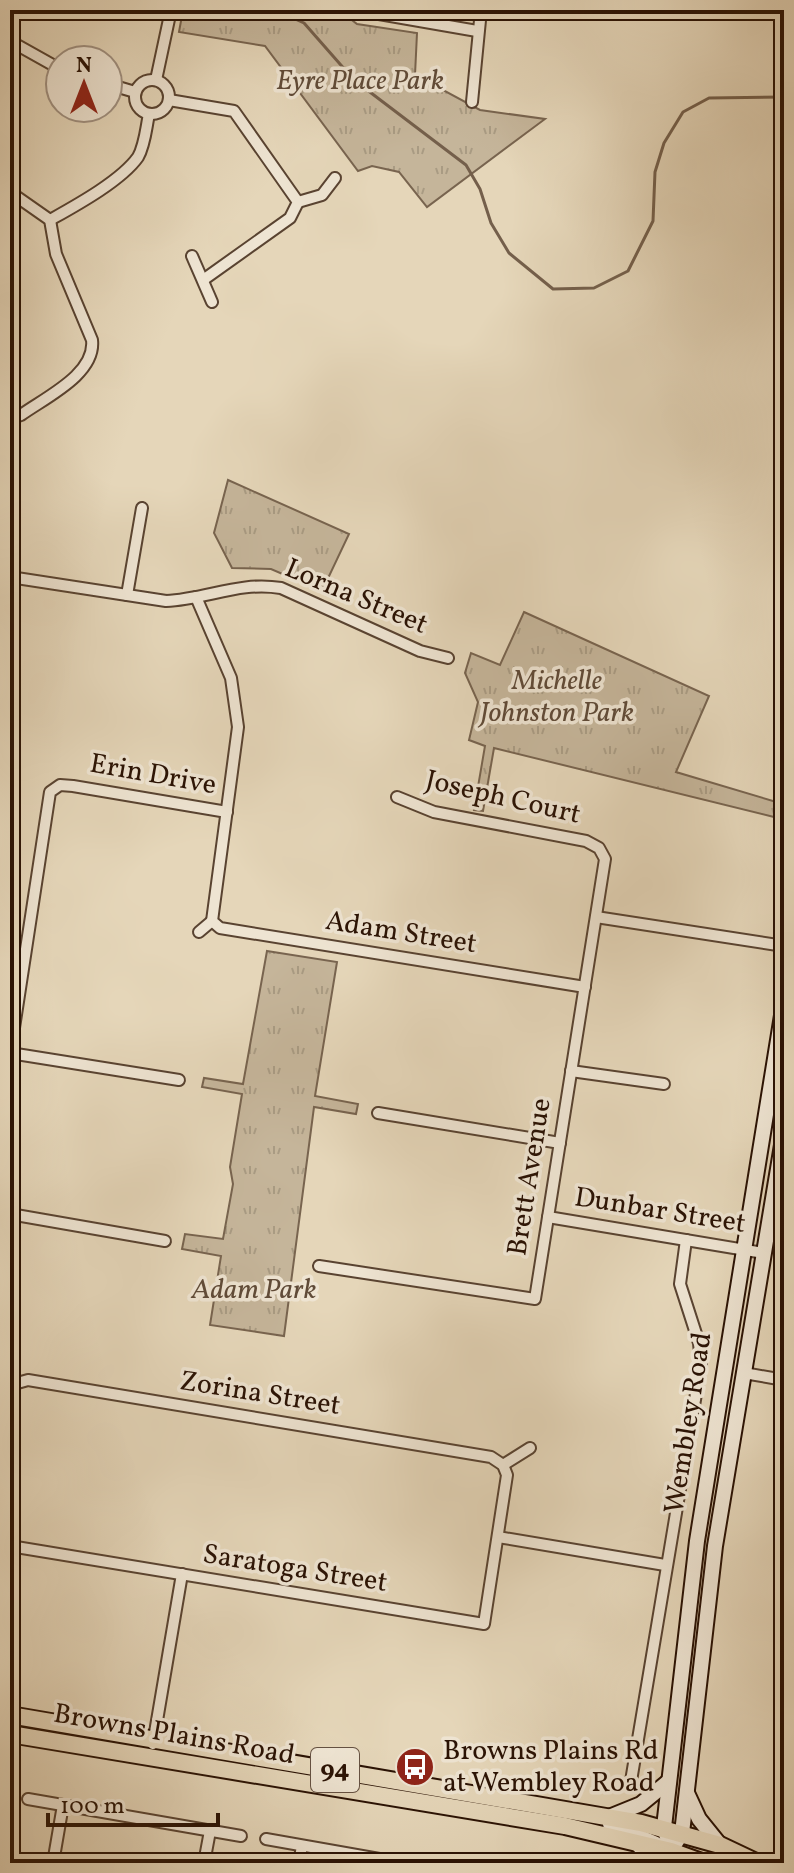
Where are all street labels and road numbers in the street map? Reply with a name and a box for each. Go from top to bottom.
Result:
street label: Lorna Street [278,549,434,645]
street label: Erin Drive [87,745,219,805]
street label: Joseph Court [422,761,584,835]
street label: Adam Street [323,902,479,964]
street label: Brett Avenue [498,1095,562,1259]
street label: Dunbar Street [572,1178,748,1244]
street label: Wembley Road [655,1329,723,1517]
street label: Zorina Street [177,1362,343,1426]
street label: Saratoga Street [200,1535,390,1603]
street label: Browns Plains Road [50,1695,298,1775]
road number: 94 [311,1748,359,1792]

